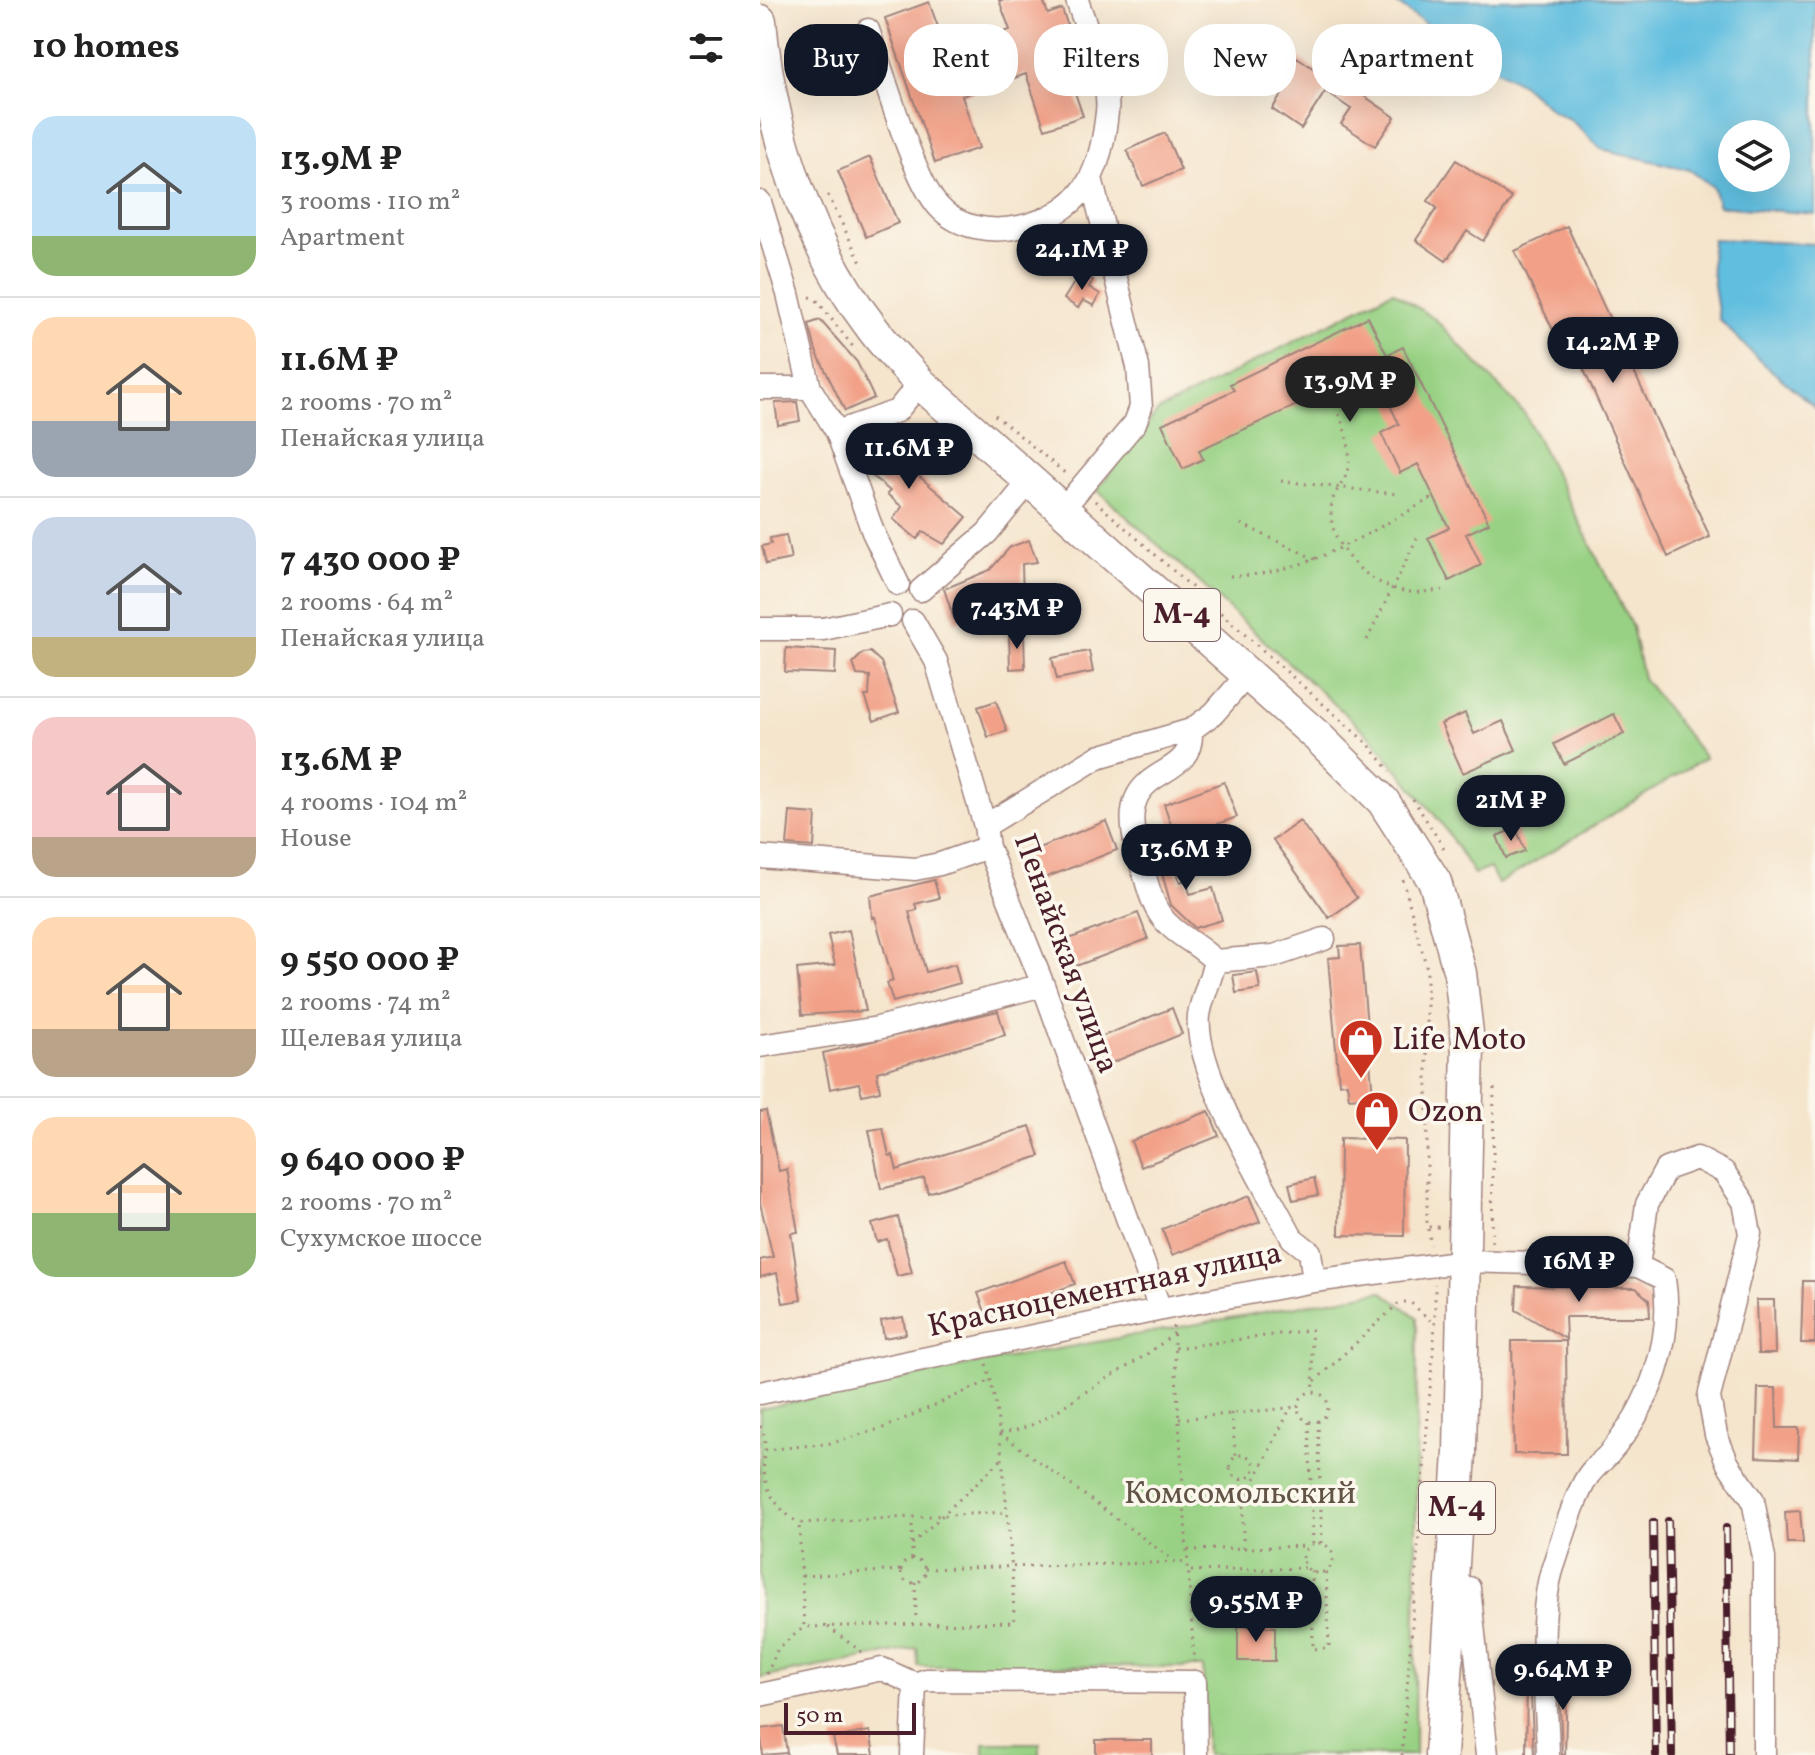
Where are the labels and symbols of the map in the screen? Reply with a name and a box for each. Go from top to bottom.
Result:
pin: 24.1M ₽ [1008,224,1156,292]
pin: 14.2M ₽ [1539,317,1687,385]
pin: 13.9M ₽ [1276,356,1424,424]
pin: 11.6M ₽ [835,423,983,491]
pin: 7.43M ₽ [943,583,1091,651]
road number: М-4 [1144,589,1220,641]
pin: 21M ₽ [1455,775,1567,843]
pin: 13.6M ₽ [1112,824,1260,892]
street label: Пенайская улица [1001,828,1129,1080]
shop icon: Life Moto [1337,1017,1385,1080]
place label: Life Moto [1392,1019,1526,1063]
shop icon: Ozon [1353,1089,1401,1152]
place label: Ozon [1408,1091,1484,1135]
street label: Красноцементная улица [924,1232,1286,1350]
pin: 16M ₽ [1523,1236,1635,1304]
park label: Комсомольский [1124,1473,1356,1517]
road number: М-4 [1419,1482,1495,1534]
pin: 9.55M ₽ [1182,1576,1330,1644]
pin: 9.64M ₽ [1489,1644,1637,1712]
scale bar [784,1699,916,1735]

